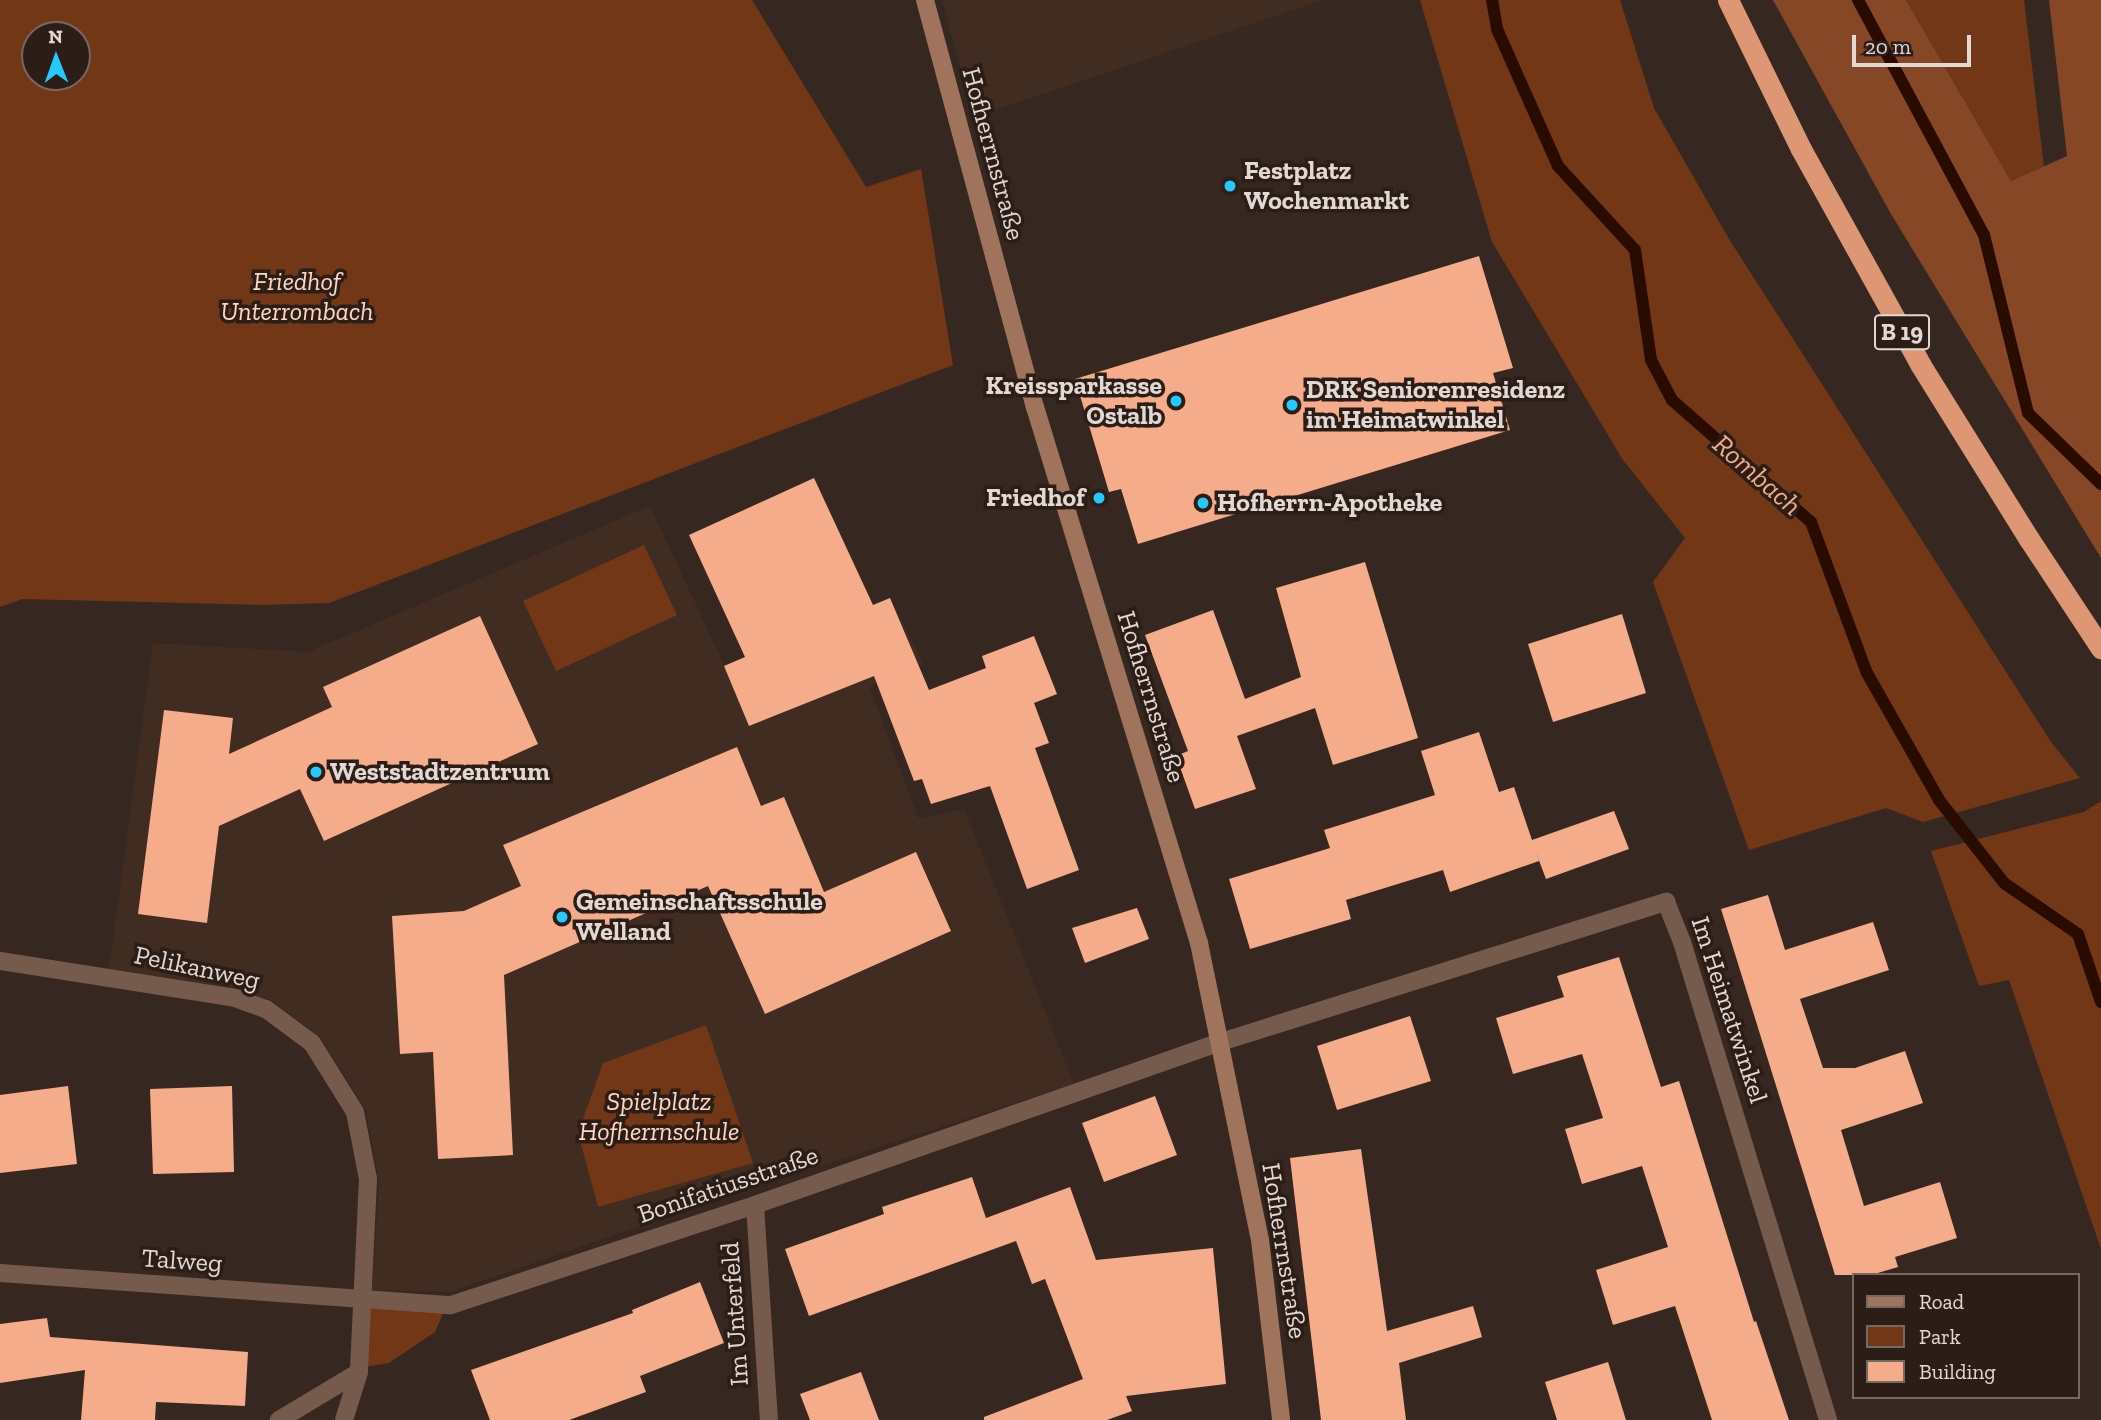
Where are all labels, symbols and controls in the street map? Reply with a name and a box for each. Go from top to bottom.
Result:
north arrow [21,21,91,91]
scale bar [1856,21,1975,65]
text: N [48,25,63,48]
text: 20 m [1865,34,1911,59]
street label: Hofherrnstraße [955,64,1031,244]
place label: Festplatz Wochenmarkt [1244,155,1409,216]
marker: Festplatz Wochenmarkt [1222,178,1238,194]
park label: Friedhof Unterrombach [221,266,373,328]
road number: B 19 [1874,312,1930,352]
place label: Kreissparkasse Ostalb [986,370,1162,432]
place label: DRK Seniorenresidenz im Heimatwinkel [1306,374,1565,436]
marker: Kreissparkasse Ostalb [1168,393,1184,409]
marker: DRK Seniorenresidenz im Heimatwinkel [1284,397,1300,413]
water label: Rombach [1706,427,1808,523]
place label: Friedhof [986,482,1085,514]
place label: Hofherrn-Apotheke [1217,487,1442,519]
marker: Friedhof [1091,490,1107,506]
marker: Hofherrn-Apotheke [1195,495,1211,511]
street label: Hofherrnstraße [1110,608,1192,786]
place label: Weststadtzentrum [330,756,550,788]
marker: Weststadtzentrum [308,764,324,780]
place label: Gemeinschaftsschule Welland [576,886,823,948]
marker: Gemeinschaftsschule Welland [554,909,570,925]
street label: Im Heimatwinkel [1684,913,1774,1107]
street label: Pelikanweg [131,940,263,996]
park label: Spielplatz Hofherrnschule [579,1086,739,1148]
street label: Bonifatiusstraße [634,1140,822,1230]
street label: Hofherrnstraße [1255,1161,1313,1341]
street label: Im Unterfeld [714,1241,756,1387]
street label: Talweg [141,1243,223,1279]
legend [1853,1273,2080,1399]
text: Road [1919,1289,1964,1314]
text: Park [1919,1324,1961,1349]
text: Building [1919,1359,1996,1384]

